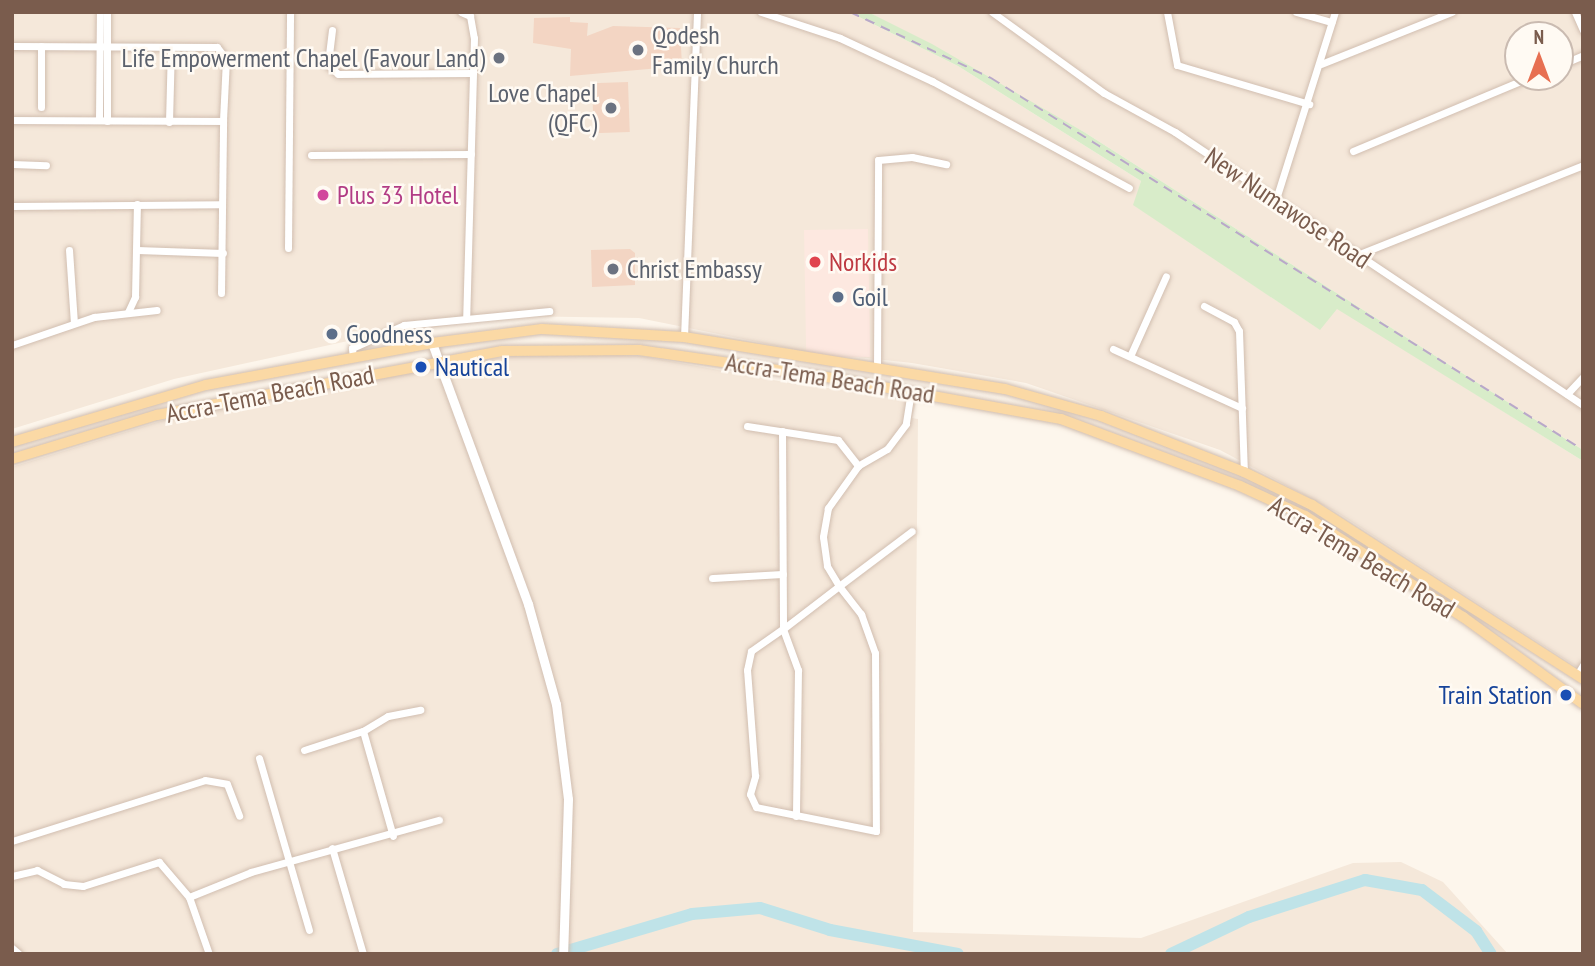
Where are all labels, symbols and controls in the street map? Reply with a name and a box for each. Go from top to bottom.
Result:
place label: Qodesh Family Church [652,19,780,80]
north arrow [1504,21,1574,91]
text: N [1534,25,1544,49]
place label: Life Empowerment Chapel (Favour Land) [121,42,485,74]
marker: Qodesh Family Church [630,42,646,58]
marker: Life Empowerment Chapel (Favour Land) [491,50,507,66]
place label: Love Chapel (QFC) [488,77,597,138]
marker: Love Chapel (QFC) [603,100,619,116]
street label: New Numawose Road [1199,141,1377,275]
place label: Plus 33 Hotel [337,179,458,211]
marker: Plus 33 Hotel [315,187,331,203]
place label: Norkids [829,246,897,278]
place label: Christ Embassy [627,253,762,285]
marker: Norkids [807,254,823,270]
marker: Christ Embassy [605,261,621,277]
place label: Goil [852,281,888,313]
marker: Goil [830,289,846,305]
place label: Goodness [346,318,432,350]
marker: Goodness [324,326,340,342]
street label: Accra-Tema Beach Road [723,346,937,410]
place label: Nautical [435,351,509,383]
street label: Accra-Tema Beach Road [163,359,377,429]
marker: Nautical [413,359,429,375]
street label: Accra-Tema Beach Road [1263,489,1461,625]
place label: Train Station [1438,679,1552,711]
marker: Train Station [1558,687,1574,703]

